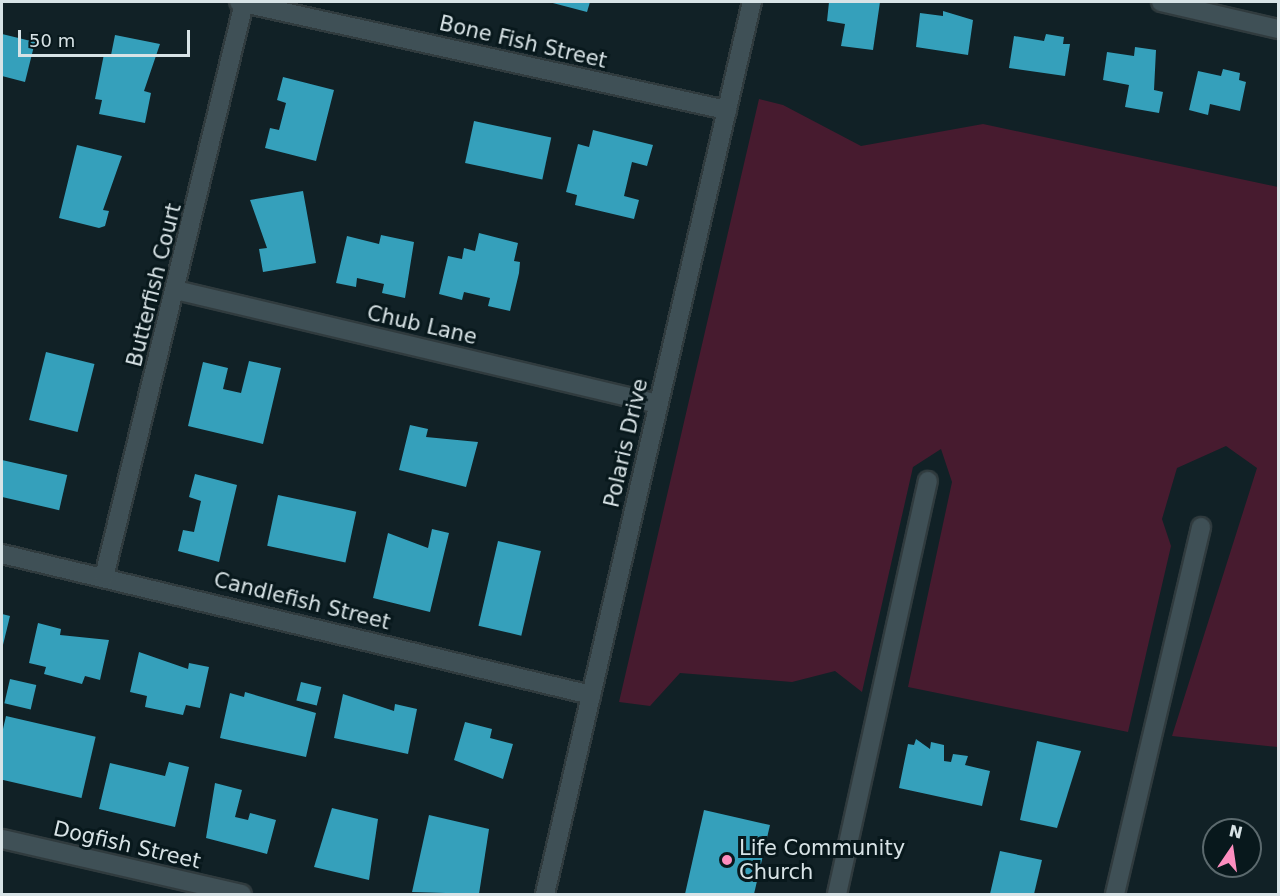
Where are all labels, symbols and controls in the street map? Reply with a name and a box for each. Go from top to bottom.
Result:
street label: Bone Fish Street [437,10,609,74]
scale bar [21,18,194,56]
text: 50 m [29,30,75,51]
street label: Butterfish Court [122,201,186,369]
street label: Chub Lane [365,300,479,350]
street label: Polaris Drive [599,376,653,510]
street label: Candlefish Street [211,567,393,635]
street label: Dogfish Street [51,816,203,874]
north arrow [1202,818,1262,878]
text: N [1227,821,1244,843]
place label: Life Community Church [739,835,905,885]
marker: Life Community Church [720,853,734,867]

